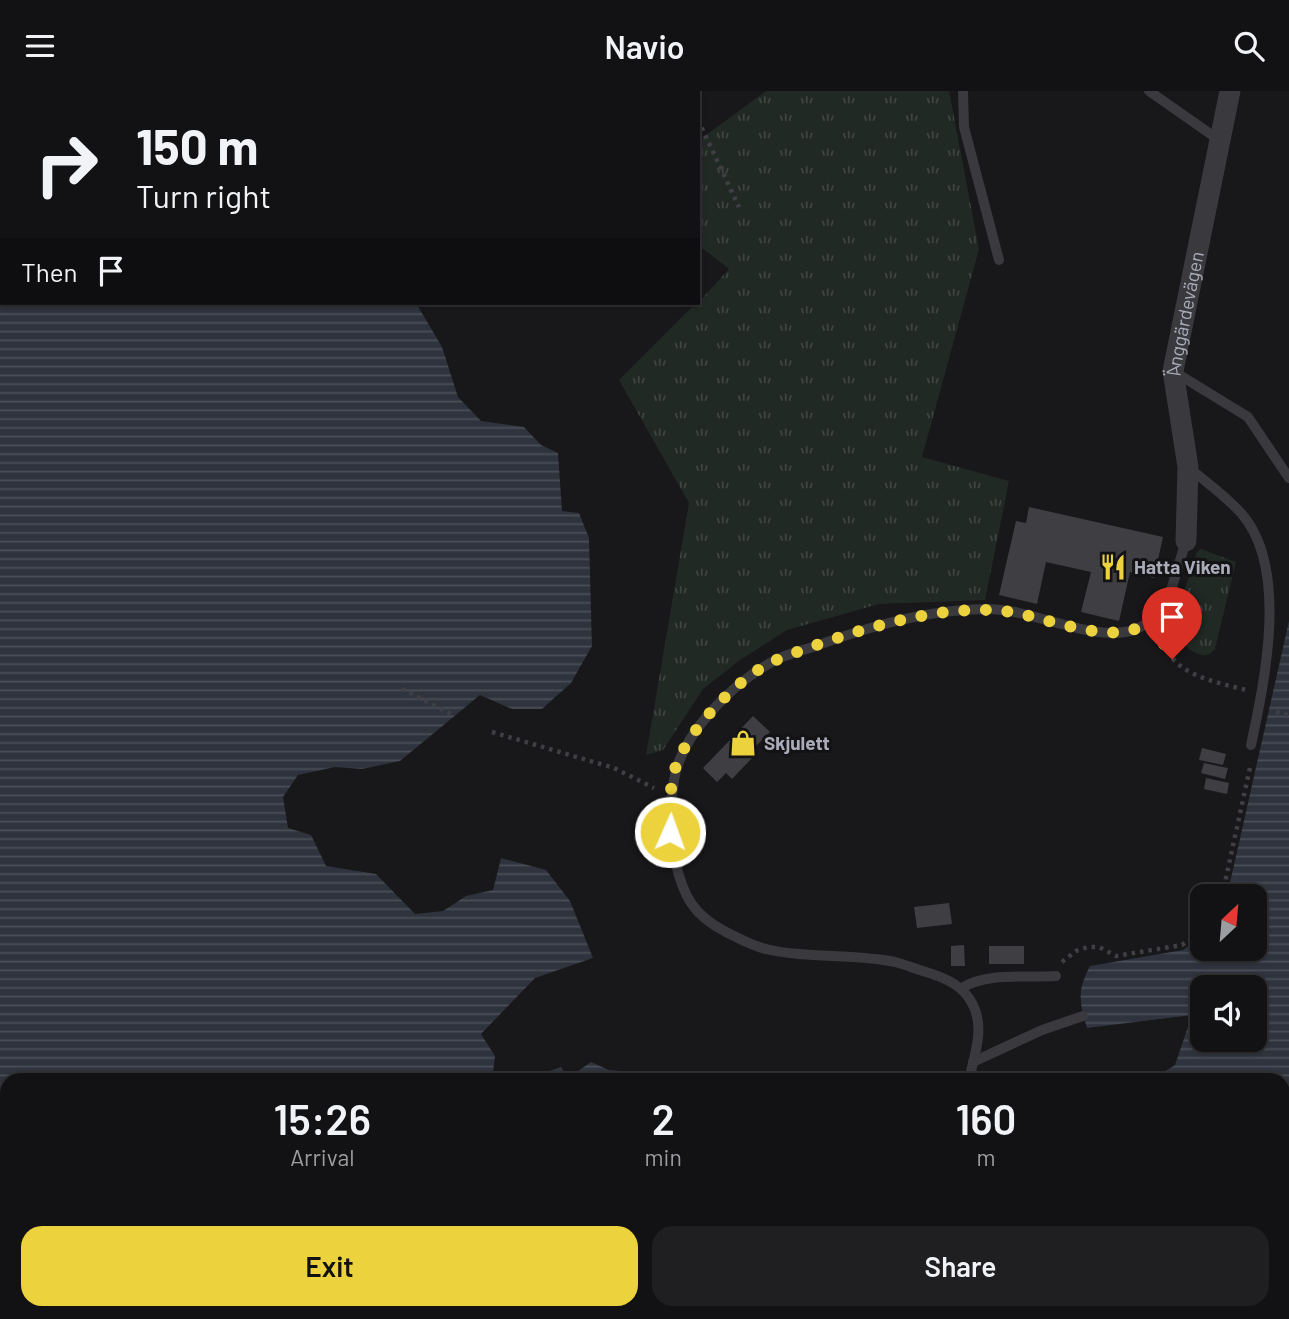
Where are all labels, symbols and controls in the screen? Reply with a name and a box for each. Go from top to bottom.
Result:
icon: menu [21,27,59,65]
text: Navio [605,27,684,65]
icon: search [1230,27,1268,65]
text: 150 m [136,116,258,175]
icon: right [21,119,112,210]
text: Turn right [136,176,271,214]
street label: Änggärdevägen [1160,249,1208,379]
icon: arrive [92,252,130,290]
text: Then [21,256,78,287]
restaurant icon: Hatta Viken [1098,552,1128,582]
place label: Hatta Viken [1134,555,1231,578]
pin [1142,587,1202,659]
icon: arrive [1153,598,1191,636]
shop icon: Skjulett [728,728,758,758]
place label: Skjulett [764,731,830,754]
position arrow [633,795,707,869]
north arrow [1190,884,1267,961]
map controls [1190,884,1267,1052]
button: sound [1190,975,1267,1052]
text: 15:26 [274,1093,371,1143]
text: 2 [652,1093,675,1143]
text: 160 [955,1093,1016,1143]
text: Arrival [290,1143,354,1171]
text: min [645,1143,682,1171]
text: m [976,1143,995,1171]
button: Exit [21,1226,638,1306]
button: Share [652,1226,1269,1306]

